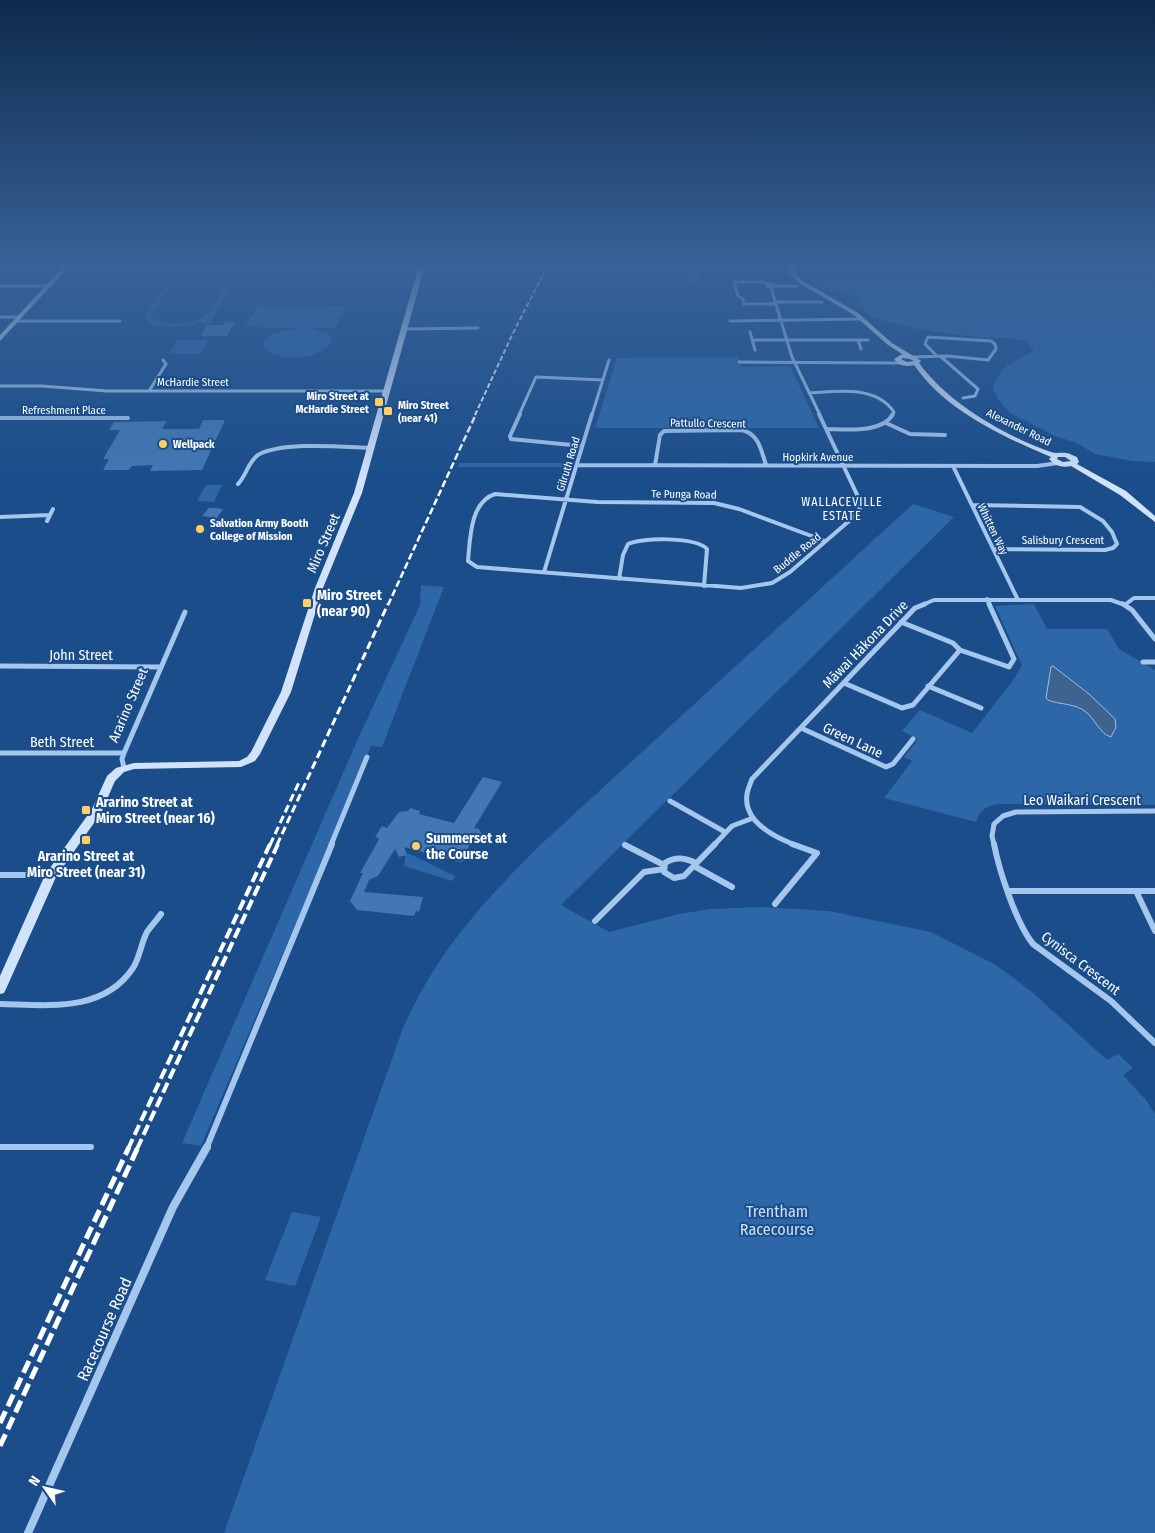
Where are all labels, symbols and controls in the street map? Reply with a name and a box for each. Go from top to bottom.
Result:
street label: McHardie Street [157,376,229,389]
place label: Miro Street at McHardie Street [295,390,369,416]
marker: Miro Street at McHardie Street [373,396,385,408]
place label: Miro Street (near 41) [398,399,449,425]
street label: Refreshment Place [22,404,106,417]
marker: Miro Street (near 41) [382,405,394,417]
street label: Alexander Road [984,406,1053,449]
street label: Pattullo Crescent [670,416,747,431]
street label: Gilruth Road [554,435,583,493]
marker: Wellpack [157,438,169,450]
place label: Wellpack [173,438,215,451]
street label: Hopkirk Avenue [783,451,853,464]
street label: Te Punga Road [651,487,717,502]
district label: WALLACEVILLE ESTATE [801,495,883,523]
street label: Whitten Way [974,501,1011,557]
street label: Miro Street [303,510,344,576]
place label: Salvation Army Booth College of Mission [210,517,309,543]
marker: Salvation Army Booth College of Mission [194,523,206,535]
street label: Buddle Road [771,530,824,576]
street label: Salisbury Crescent [1022,534,1105,547]
place label: Miro Street (near 90) [317,587,383,620]
marker: Miro Street (near 90) [301,597,313,609]
street label: Māwai Hākona Drive [819,597,912,692]
street label: John Street [49,647,113,664]
street label: Ararino Street [105,665,152,745]
street label: Green Lane [820,719,886,762]
street label: Beth Street [30,734,95,751]
street label: Leo Waikari Crescent [1023,792,1141,809]
place label: Ararino Street at Miro Street (near 16) [95,794,215,827]
marker: Ararino Street at Miro Street (near 16) [80,804,92,816]
place label: Summerset at the Course [426,830,508,863]
marker: Ararino Street at Miro Street (near 31) [80,834,92,846]
marker: Summerset at the Course [410,840,422,852]
place label: Ararino Street at Miro Street (near 31) [27,848,145,881]
street label: Cynisca Crescent [1038,928,1124,999]
park label: Trentham Racecourse [740,1202,814,1239]
street label: Racecourse Road [73,1275,136,1384]
north arrow [20,1463,70,1513]
text: N [25,1473,44,1489]

